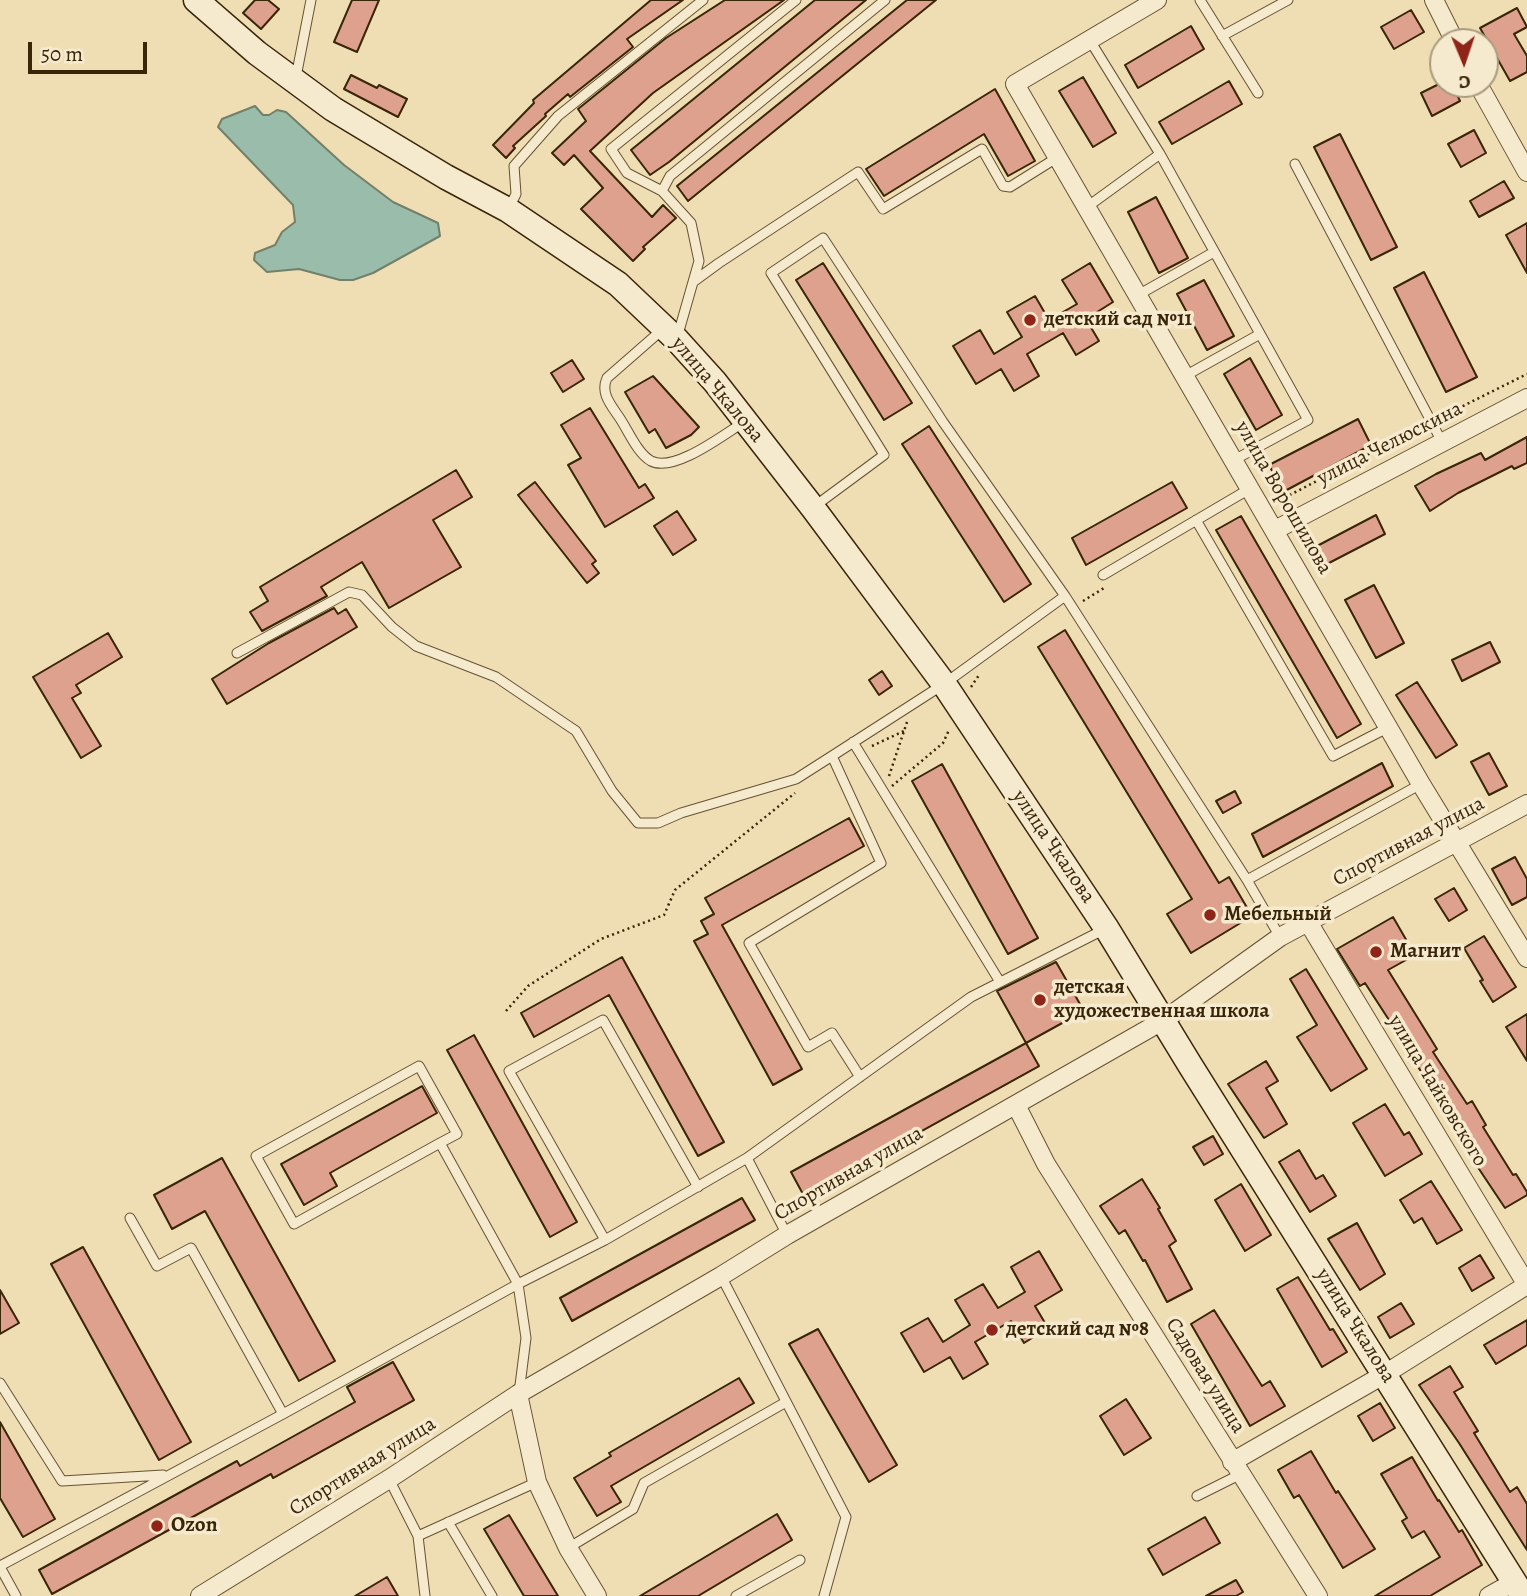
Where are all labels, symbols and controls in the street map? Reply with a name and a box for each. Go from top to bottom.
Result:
scale bar [32,28,150,72]
north arrow [1429,28,1499,98]
text: 50 m [41,40,83,68]
text: С [1458,69,1471,95]
place label: детский сад №11 [1044,307,1192,333]
marker: детский сад №11 [1022,312,1038,328]
street label: улица Чкалова [665,332,769,448]
street label: улица Челюскина [1313,397,1467,491]
street label: улица Ворошилова [1229,417,1337,579]
street label: улица Чкалова [1006,786,1100,908]
street label: Спортивная улица [1329,791,1489,893]
place label: Мебельный [1224,902,1332,928]
marker: Мебельный [1202,907,1218,923]
place label: Магнит [1390,939,1461,965]
marker: Магнит [1368,944,1384,960]
place label: детская художественная школа [1054,975,1269,1025]
marker: детская художественная школа [1032,992,1048,1008]
street label: улица Чайковского [1382,1011,1492,1171]
street label: Спортивная улица [770,1121,928,1227]
street label: улица Чкалова [1310,1264,1400,1388]
street label: Садовая улица [1160,1314,1250,1438]
place label: детский сад №8 [1006,1317,1149,1343]
marker: детский сад №8 [984,1322,1000,1338]
street label: Спортивная улица [285,1412,441,1522]
place label: Ozon [171,1513,217,1539]
marker: Ozon [149,1518,165,1534]

